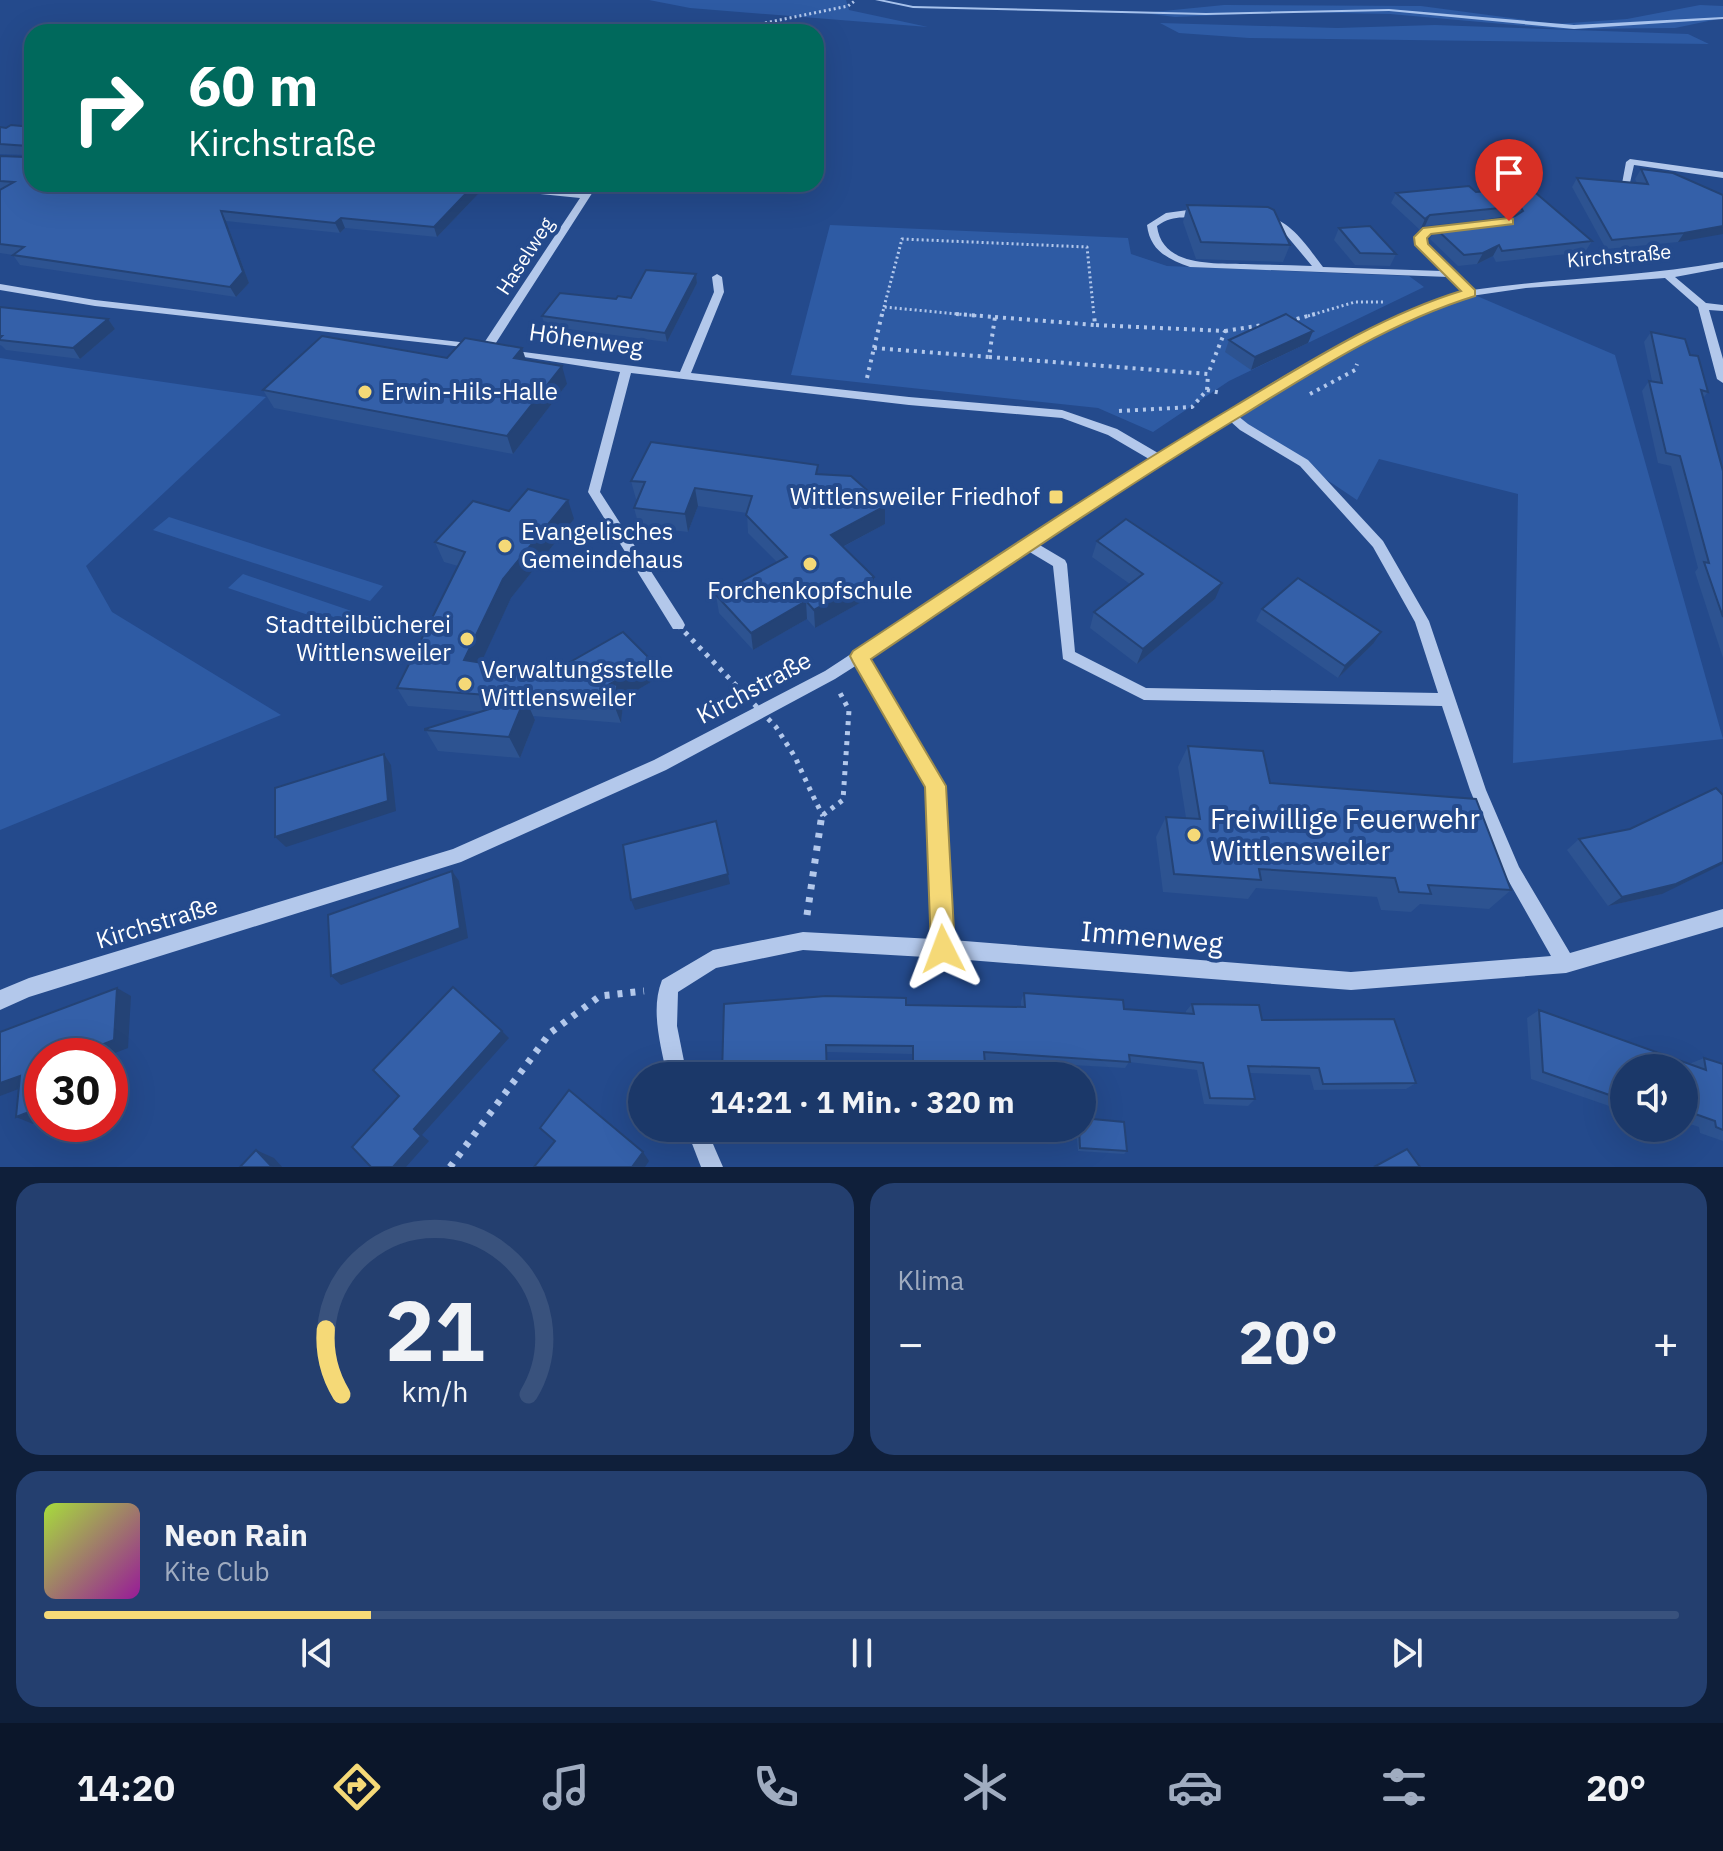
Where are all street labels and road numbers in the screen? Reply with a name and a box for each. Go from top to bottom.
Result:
street label: Haselweg [489,211,560,300]
street label: Kirchstraße [1566,237,1672,274]
street label: Höhenweg [527,315,646,363]
street label: Kirchstraße [691,644,817,731]
street label: Kirchstraße [92,888,221,956]
street label: Immenweg [1079,912,1225,961]

